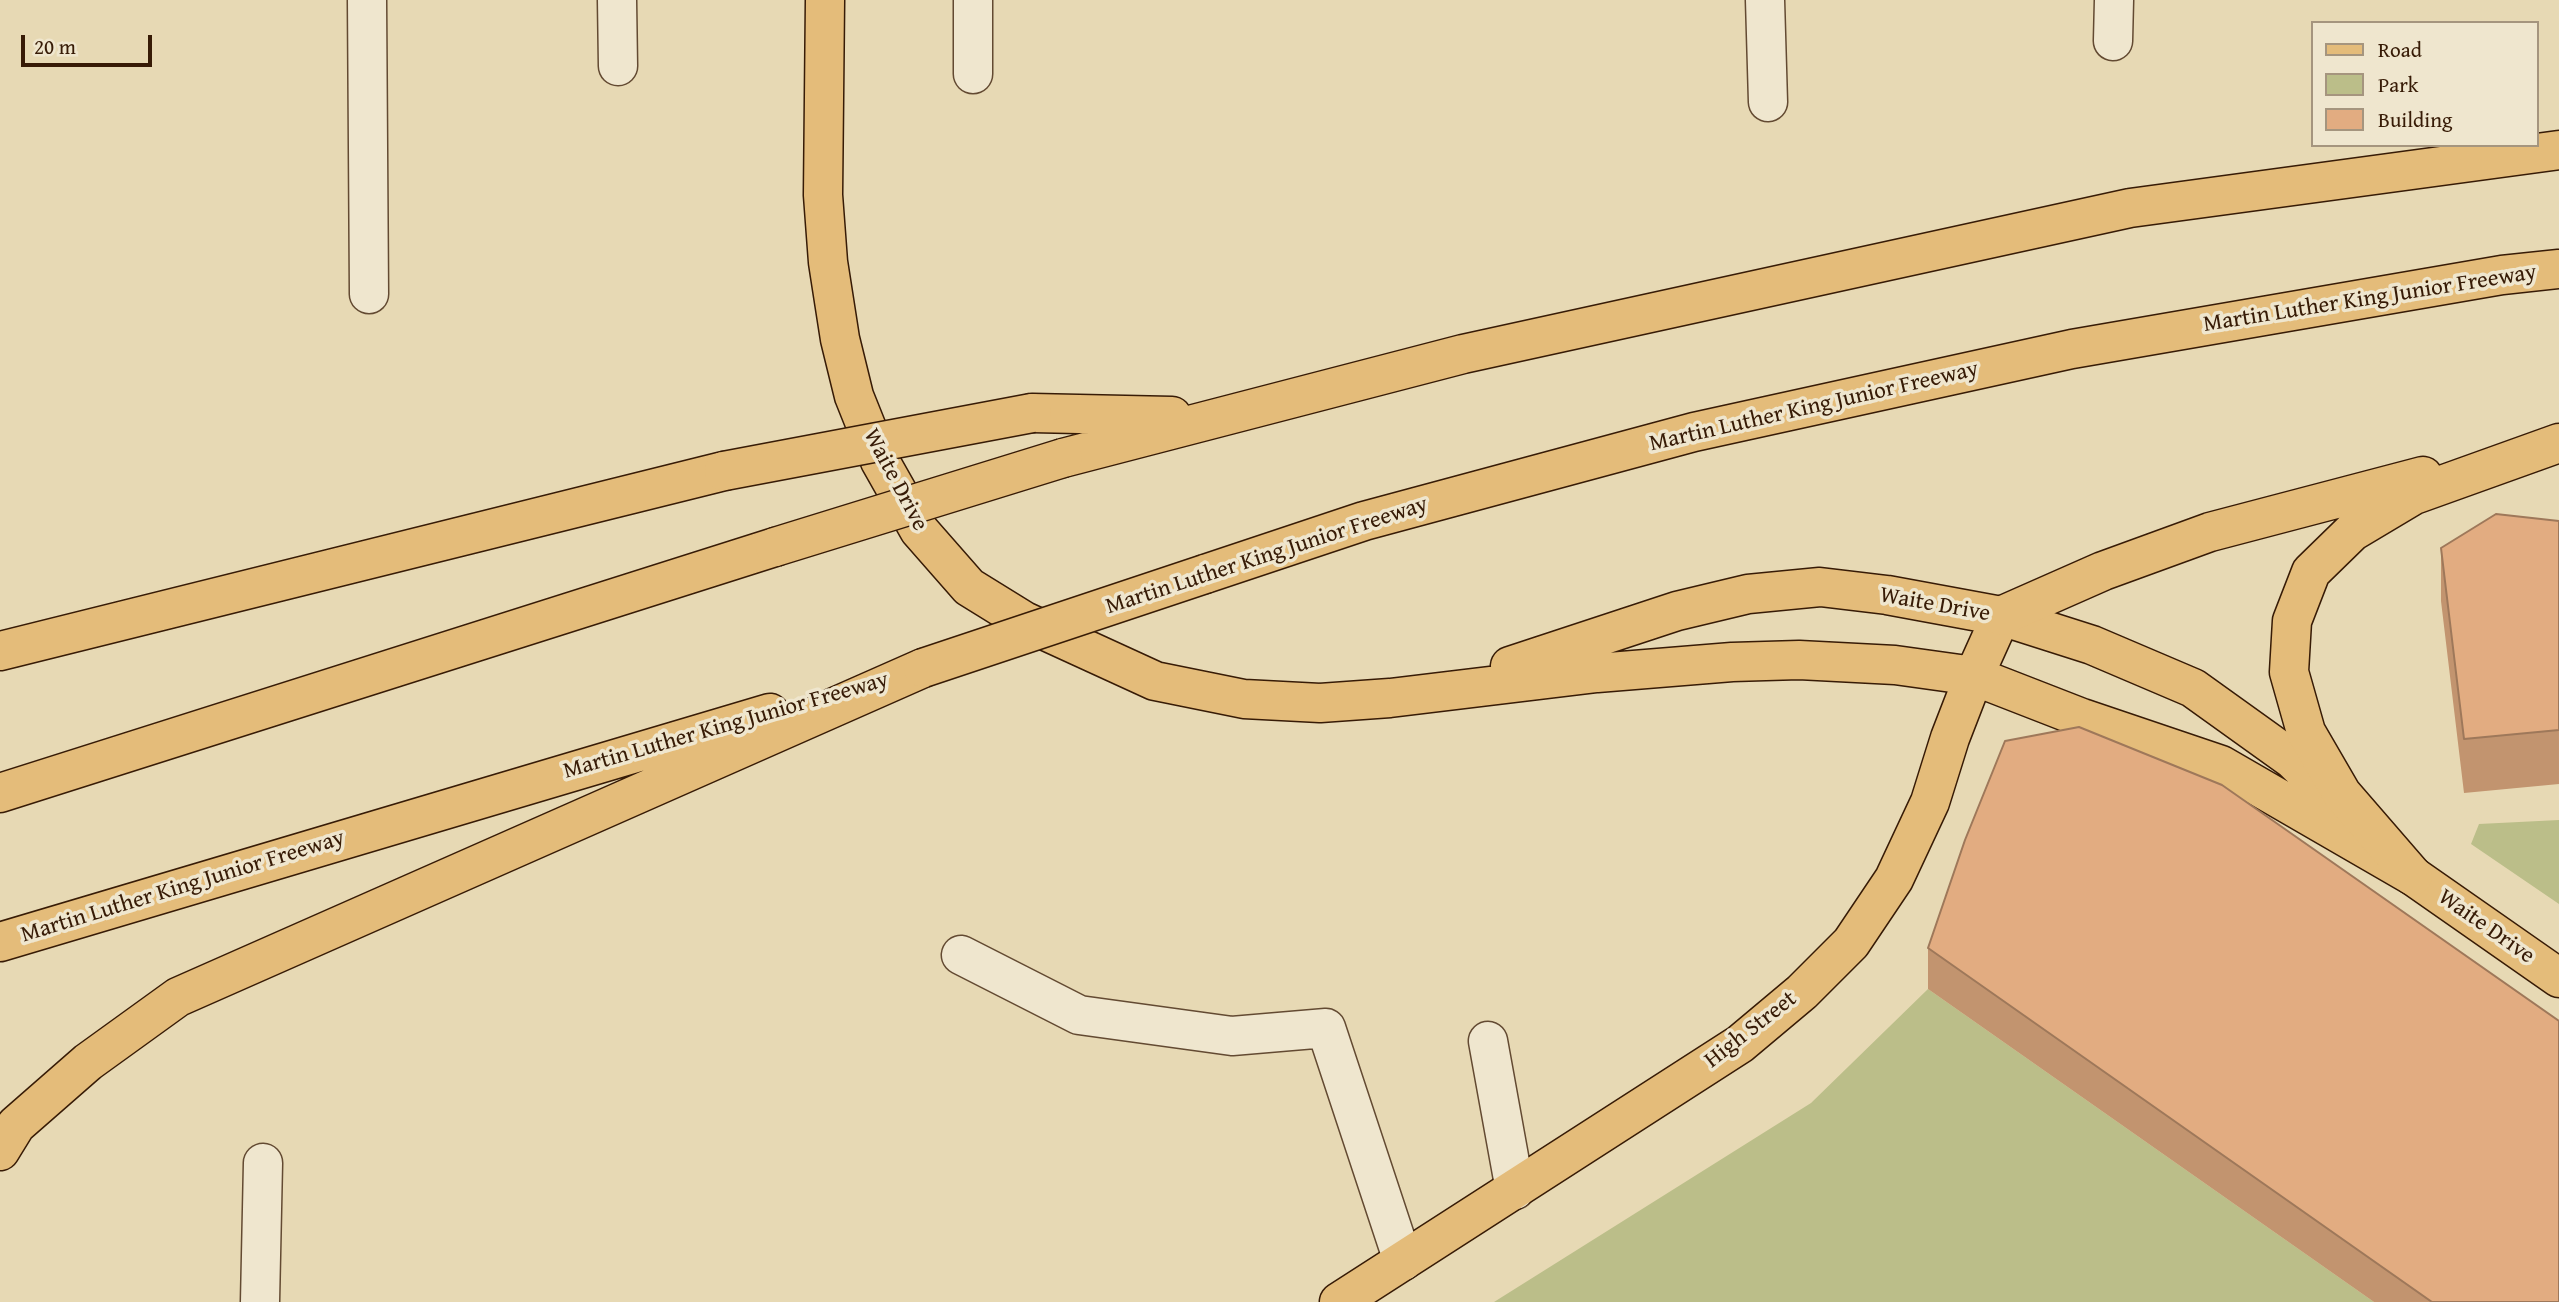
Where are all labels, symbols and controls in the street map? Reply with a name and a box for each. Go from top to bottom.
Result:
scale bar [24,21,156,65]
legend [2310,21,2538,147]
text: 20 m [34,31,76,62]
text: Road [2378,34,2422,65]
text: Park [2378,69,2419,100]
text: Building [2378,104,2452,135]
street label: Martin Luther King Junior Freeway [2201,259,2539,339]
street label: Martin Luther King Junior Freeway [1647,356,1981,458]
street label: Waite Drive [857,424,933,536]
street label: Martin Luther King Junior Freeway [1103,491,1431,621]
street label: Waite Drive [1878,582,1992,628]
street label: Martin Luther King Junior Freeway [560,666,892,786]
street label: Martin Luther King Junior Freeway [18,825,348,949]
street label: Waite Drive [2432,884,2540,970]
street label: High Street [1699,985,1803,1075]

